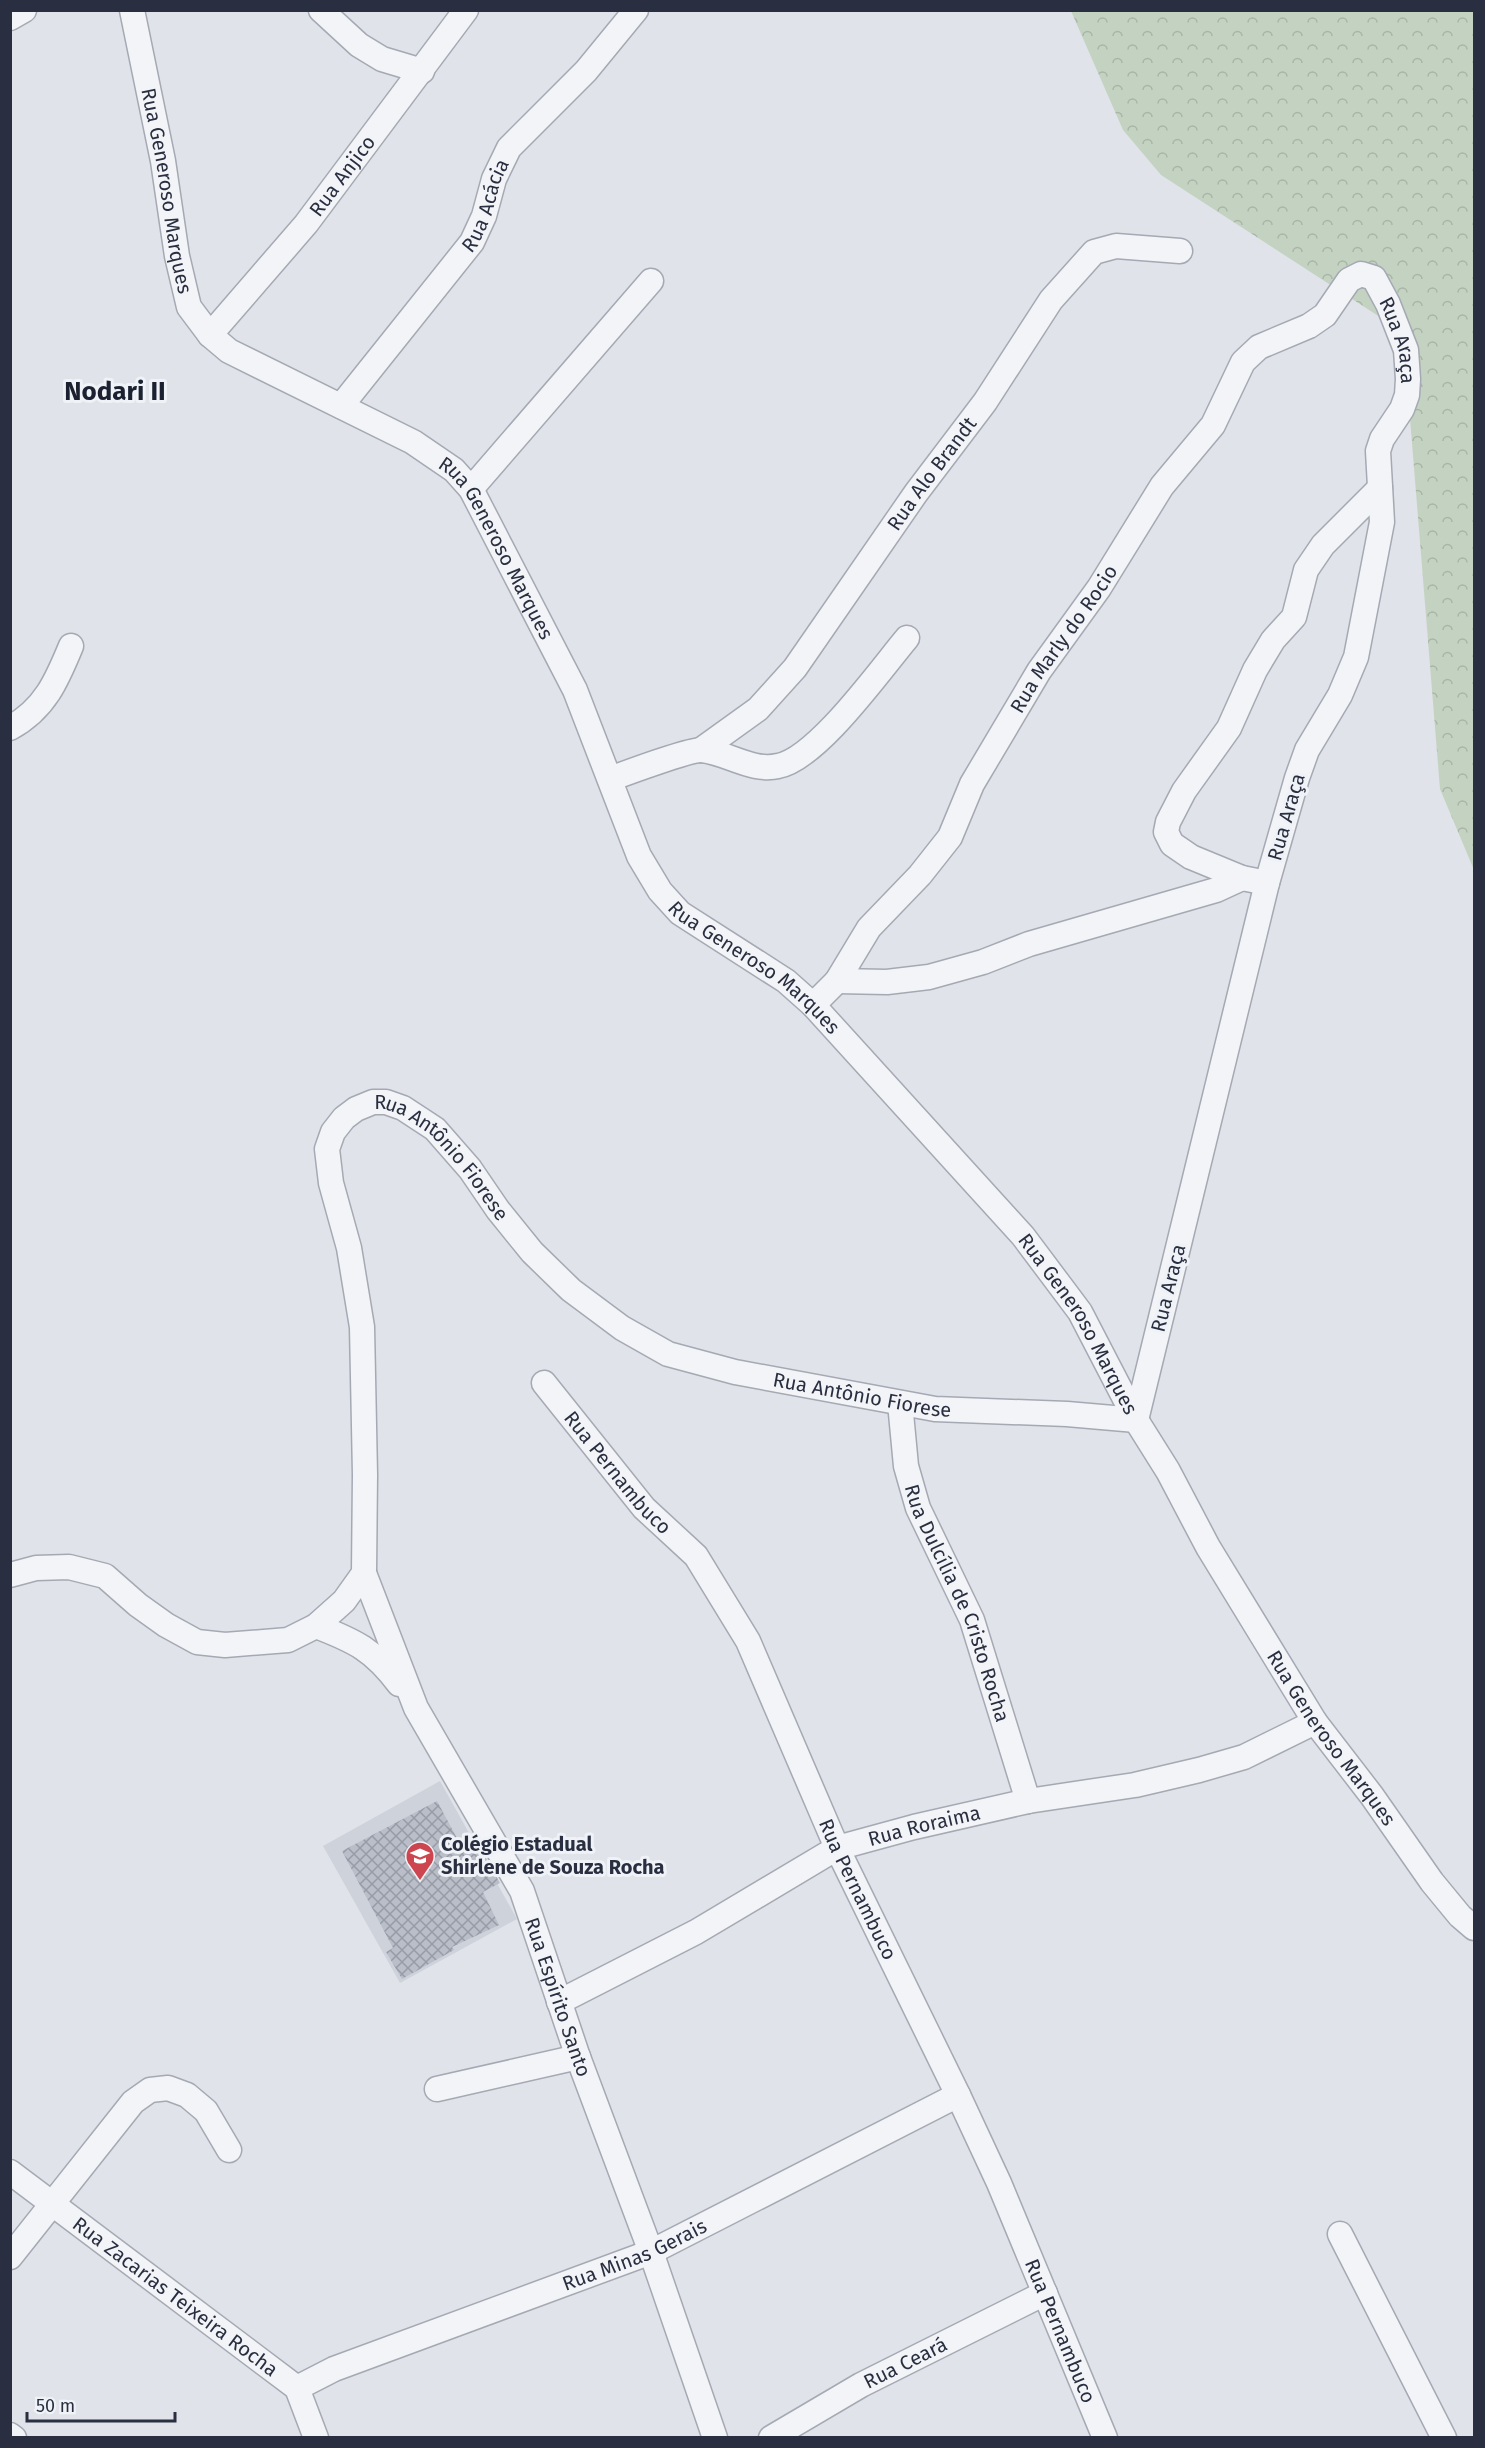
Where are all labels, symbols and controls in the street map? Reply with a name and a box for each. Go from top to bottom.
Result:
street label: Rua Generoso Marques [136,86,197,296]
street label: Rua Anjico [304,130,380,221]
street label: Rua Acácia [457,155,514,257]
street label: Rua Araça [1374,293,1420,384]
district label: Nodari II [64,376,166,407]
street label: Rua Alo Brandt [882,412,982,535]
street label: Rua Generoso Marques [434,451,559,643]
street label: Rua Marly do Rocio [1005,560,1122,717]
street label: Rua Araça [1262,771,1311,864]
street label: Rua Generoso Marques [663,896,845,1039]
street label: Rua Antônio Fiorese [374,1090,514,1225]
street label: Rua Generoso Marques [1013,1229,1143,1418]
street label: Rua Araça [1146,1242,1191,1335]
street label: Rua Antônio Fiorese [771,1367,952,1422]
street label: Rua Pernambuco [559,1406,676,1539]
street label: Rua Dulcília de Cristo Rocha [900,1481,1015,1725]
street label: Rua Generoso Marques [1262,1646,1401,1830]
street label: Rua Roraima [865,1800,983,1851]
street label: Rua Pernambuco [814,1815,902,1964]
place label: Colégio Estadual Shirlene de Souza Rocha [441,1832,665,1879]
school or university icon: Colégio Estadual Shirlene de Souza Rocha [404,1840,436,1882]
street label: Rua Espírito Santo [520,1914,596,2080]
street label: Rua Zacarias Teixeira Rocha [68,2211,283,2381]
street label: Rua Minas Gerais [559,2214,711,2296]
street label: Rua Pernambuco [1020,2255,1101,2406]
street label: Rua Ceará [860,2332,951,2394]
scale bar [27,2385,176,2423]
text: 50 m [36,2395,75,2417]

